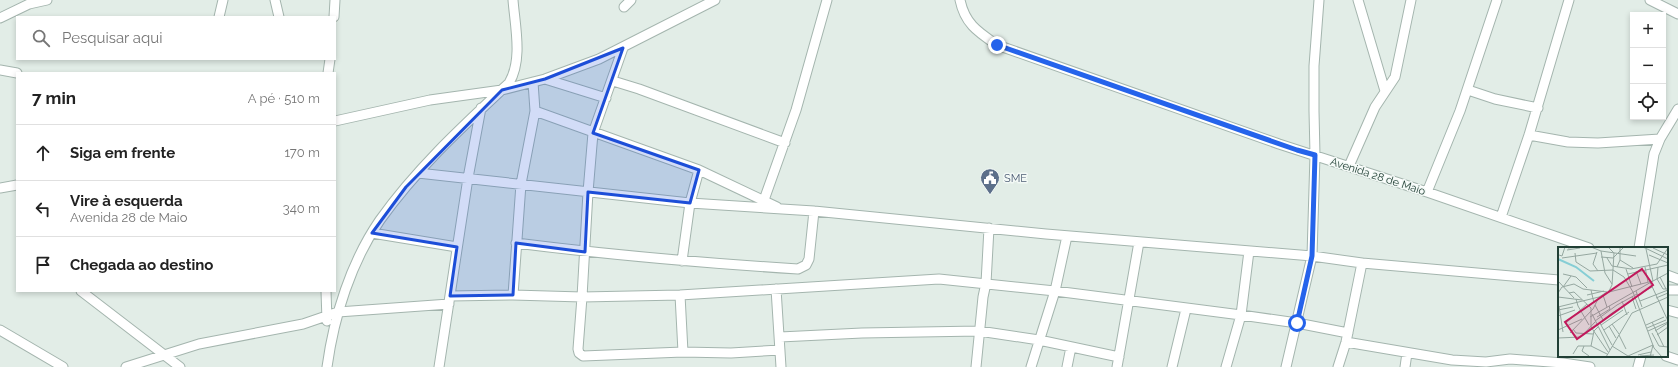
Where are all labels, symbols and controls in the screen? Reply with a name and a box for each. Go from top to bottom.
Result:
map controls [1630,12,1666,120]
button: + [1630,12,1666,48]
search box [16,16,336,60]
icon: search [30,27,52,49]
text: Pesquisar aqui [62,29,162,47]
route end [988,36,1006,54]
button: − [1630,48,1666,84]
button: locate [1630,84,1666,120]
text: 7 min [32,88,76,108]
text: A pé · 510 m [248,91,320,106]
icon: ahead [32,142,54,164]
text: Siga em frente [70,144,175,162]
text: 170 m [284,145,320,160]
street label: Avenida 28 de Maio [1329,155,1428,198]
public building icon: SME [979,167,1001,195]
place label: SME [1004,172,1027,185]
text: Vire à esquerda [70,192,183,210]
icon: left [32,198,54,220]
text: 340 m [283,201,320,216]
text: Avenida 28 de Maio [70,210,187,225]
inset map [1558,247,1668,357]
icon: arrive [32,254,54,276]
text: Chegada ao destino [70,256,213,274]
route start [1288,314,1306,332]

